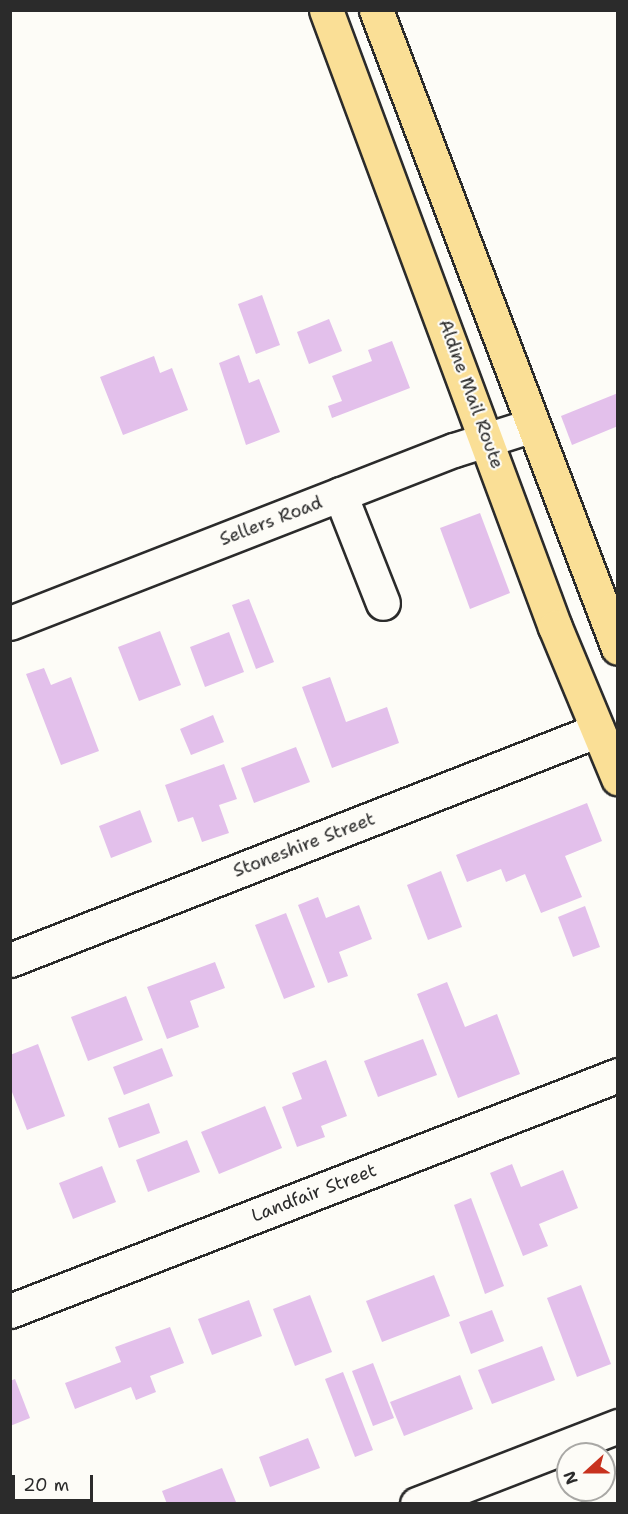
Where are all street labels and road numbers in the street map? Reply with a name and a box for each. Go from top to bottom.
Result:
street label: Aldine Mail Route [434,316,508,472]
street label: Sellers Road [217,492,325,550]
street label: Stoneshire Street [230,808,378,882]
street label: Landfair Street [248,1159,380,1227]

